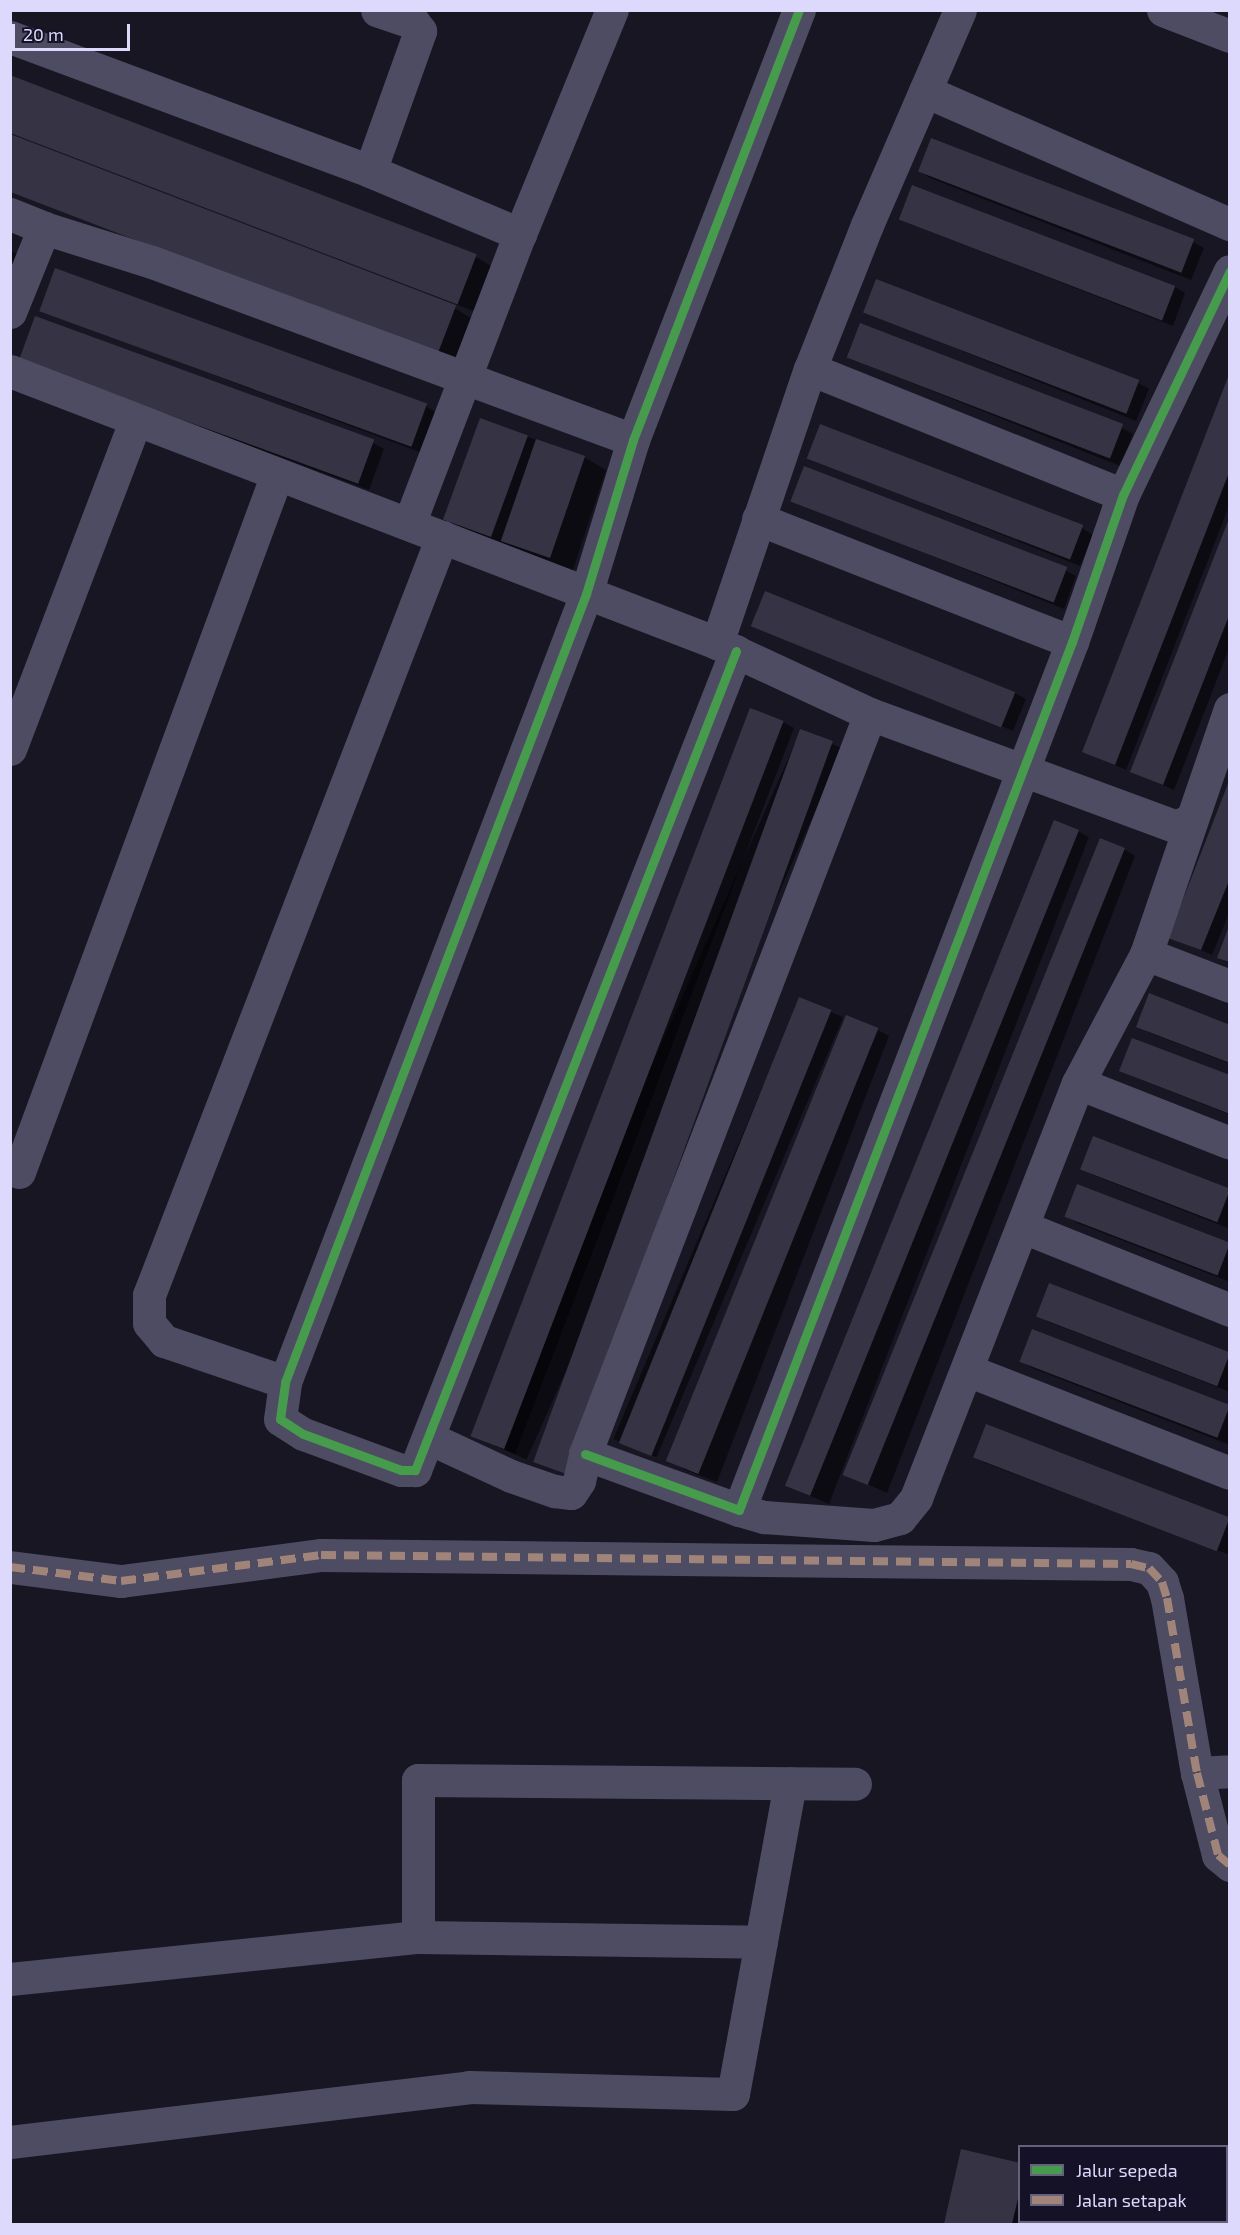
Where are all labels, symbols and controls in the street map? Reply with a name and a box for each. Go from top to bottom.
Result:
scale bar [15,12,134,50]
text: 20 m [23,23,64,45]
legend [1018,2145,1228,2223]
text: Jalur sepeda [1076,2159,1178,2181]
text: Jalan setapak [1076,2189,1187,2211]

